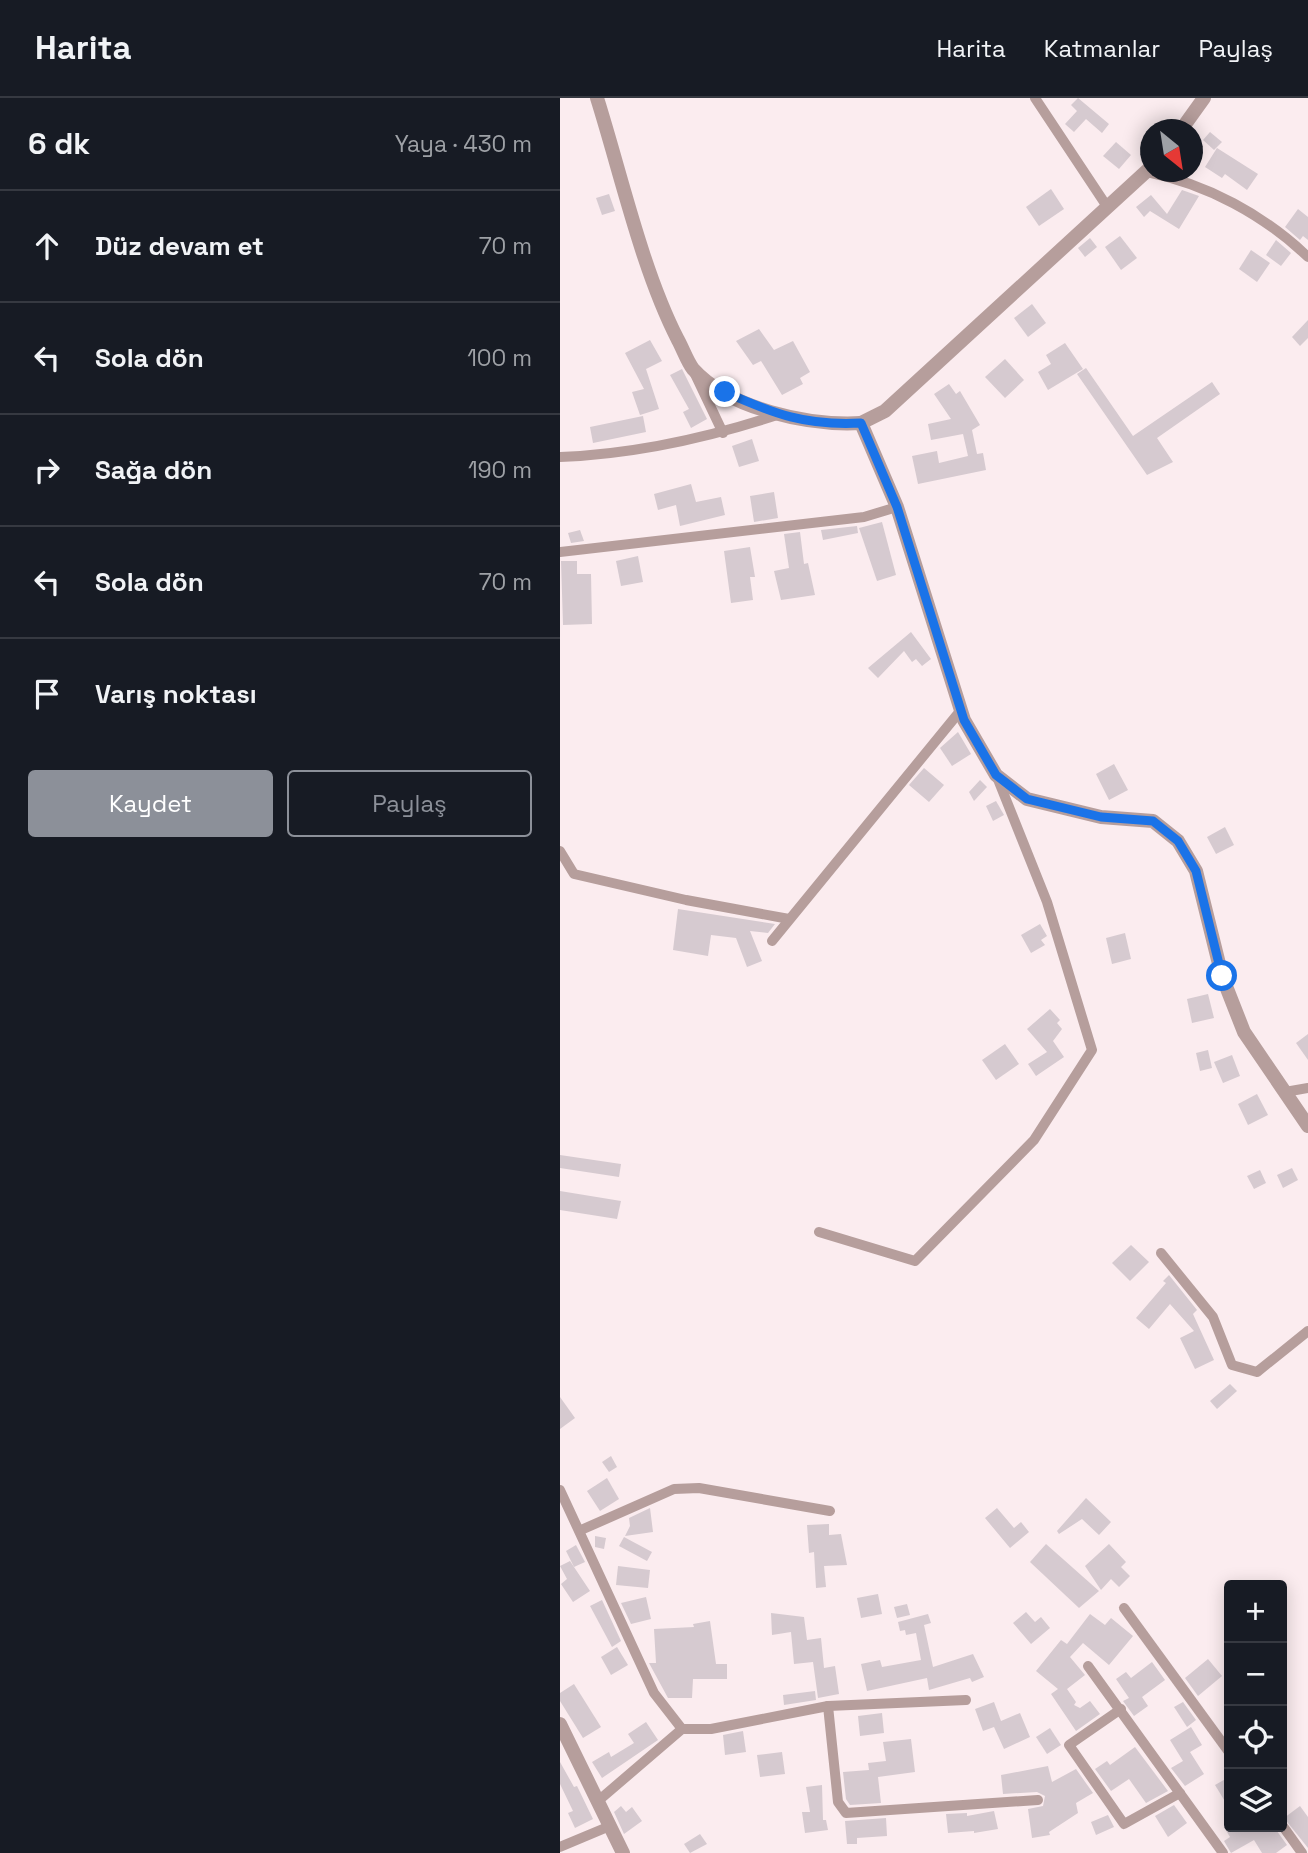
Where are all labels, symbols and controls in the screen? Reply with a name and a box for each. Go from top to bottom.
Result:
text: Harita [35,27,132,69]
text: Harita [937,33,1006,64]
text: Katmanlar [1044,33,1160,64]
text: Paylaş [1198,33,1273,64]
north arrow [1140,119,1203,182]
text: 6 dk [28,124,90,163]
text: Yaya · 430 m [395,129,532,159]
icon: ahead [28,227,66,265]
text: Düz devam et [95,229,264,263]
text: 70 m [479,231,532,261]
icon: left [28,339,66,377]
text: Sola dön [95,341,204,375]
text: 100 m [467,343,532,373]
route end [709,376,740,407]
icon: right [28,451,66,489]
text: Sağa dön [95,453,212,487]
text: 190 m [468,455,532,485]
icon: left [28,563,66,601]
text: Sola dön [95,565,204,599]
text: 70 m [479,567,532,597]
icon: arrive [28,675,66,713]
text: Varış noktası [95,677,257,711]
button: Kaydet [28,770,273,837]
button: Paylaş [287,770,532,837]
route start [1206,960,1237,991]
map controls [1224,1580,1287,1832]
button: + [1224,1580,1287,1643]
button: − [1224,1643,1287,1706]
button: locate [1224,1706,1287,1769]
button: layers [1224,1769,1287,1832]

